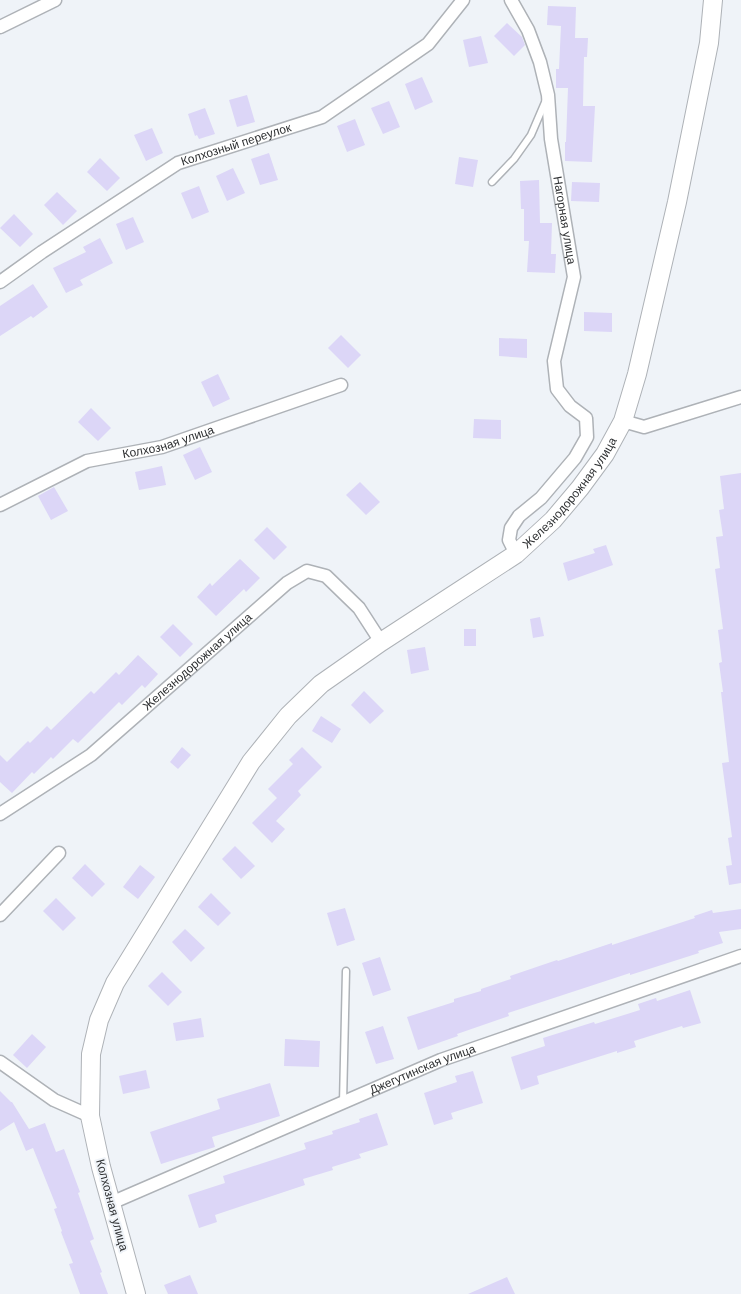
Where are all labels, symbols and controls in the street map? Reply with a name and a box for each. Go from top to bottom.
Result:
street label: Колхозный переулок [179,120,294,169]
street label: Нагорная улица [550,175,579,266]
street label: Колхозная улица [121,422,216,461]
street label: Железнодорожная улица [520,435,620,551]
street label: Железнодорожная улица [140,610,255,713]
street label: Джегутинская улица [367,1042,478,1097]
street label: Колхозная улица [93,1158,131,1253]

